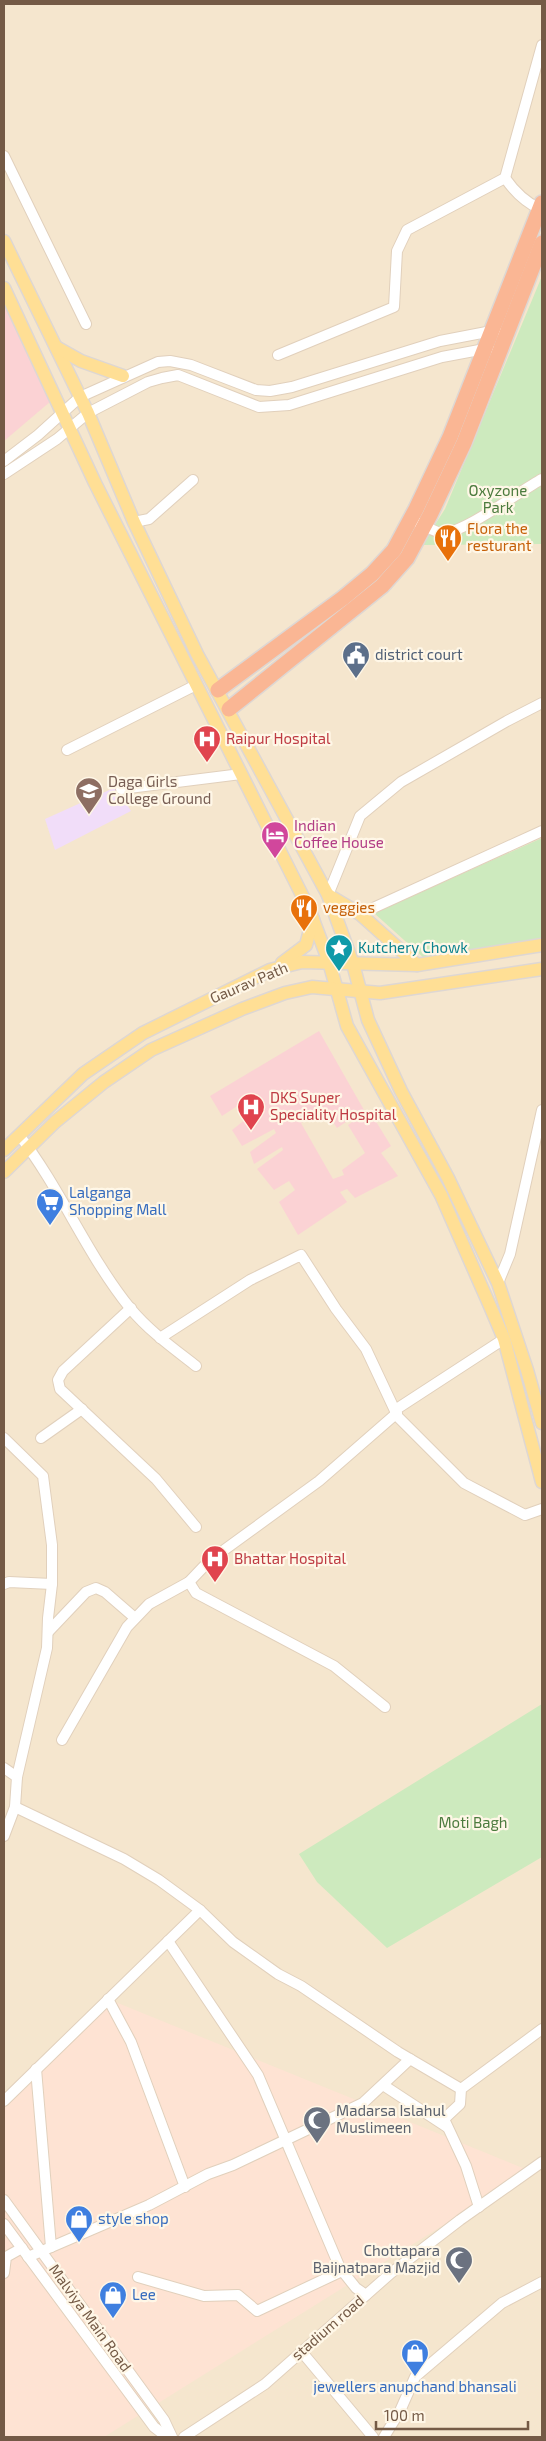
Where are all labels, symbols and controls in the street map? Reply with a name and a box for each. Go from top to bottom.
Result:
park label: Oxyzone Park [469,481,527,516]
place label: Flora the resturant [467,519,532,554]
restaurant icon: Flora the resturant [433,523,463,562]
public building icon: district court [341,640,371,679]
place label: district court [375,645,463,663]
hospital icon: Raipur Hospital [192,724,222,763]
place label: Raipur Hospital [226,729,331,747]
place label: Daga Girls College Ground [108,772,211,807]
school or university icon: Daga Girls College Ground [74,776,104,815]
place label: Indian Coffee House [294,816,384,851]
hotel icon: Indian Coffee House [260,820,290,859]
restaurant icon: veggies [289,893,319,932]
place label: veggies [323,898,375,916]
place icon: Kutchery Chowk [324,933,354,972]
place label: Kutchery Chowk [358,938,468,956]
street label: Gaurav Path [207,958,290,1007]
place label: DKS Super Speciality Hospital [270,1088,397,1123]
hospital icon: DKS Super Speciality Hospital [236,1092,266,1131]
place label: Lalganga Shopping Mall [69,1183,167,1218]
supermarket icon: Lalganga Shopping Mall [35,1187,65,1226]
hospital icon: Bhattar Hospital [200,1544,230,1583]
place label: Bhattar Hospital [234,1549,346,1567]
park label: Moti Bagh [438,1813,508,1831]
place label: Madarsa Islahul Muslimeen [336,2101,446,2136]
mosque icon: Madarsa Islahul Muslimeen [302,2105,332,2144]
shop icon: style shop [64,2204,94,2243]
place label: style shop [98,2209,169,2227]
place label: Chottapara Baijnatpara Mazjid [313,2241,440,2277]
mosque icon: Chottapara Baijnatpara Mazjid [444,2245,474,2284]
street label: Malviya Main Road [46,2260,136,2375]
shop icon: Lee [98,2280,128,2319]
place label: Lee [132,2285,156,2303]
street label: stadium road [287,2291,367,2364]
shop icon: jewellers anupchand bhansali [400,2338,430,2377]
place label: jewellers anupchand bhansali [313,2377,517,2396]
scale bar [376,2398,528,2430]
text: 100 m [384,2406,425,2424]

